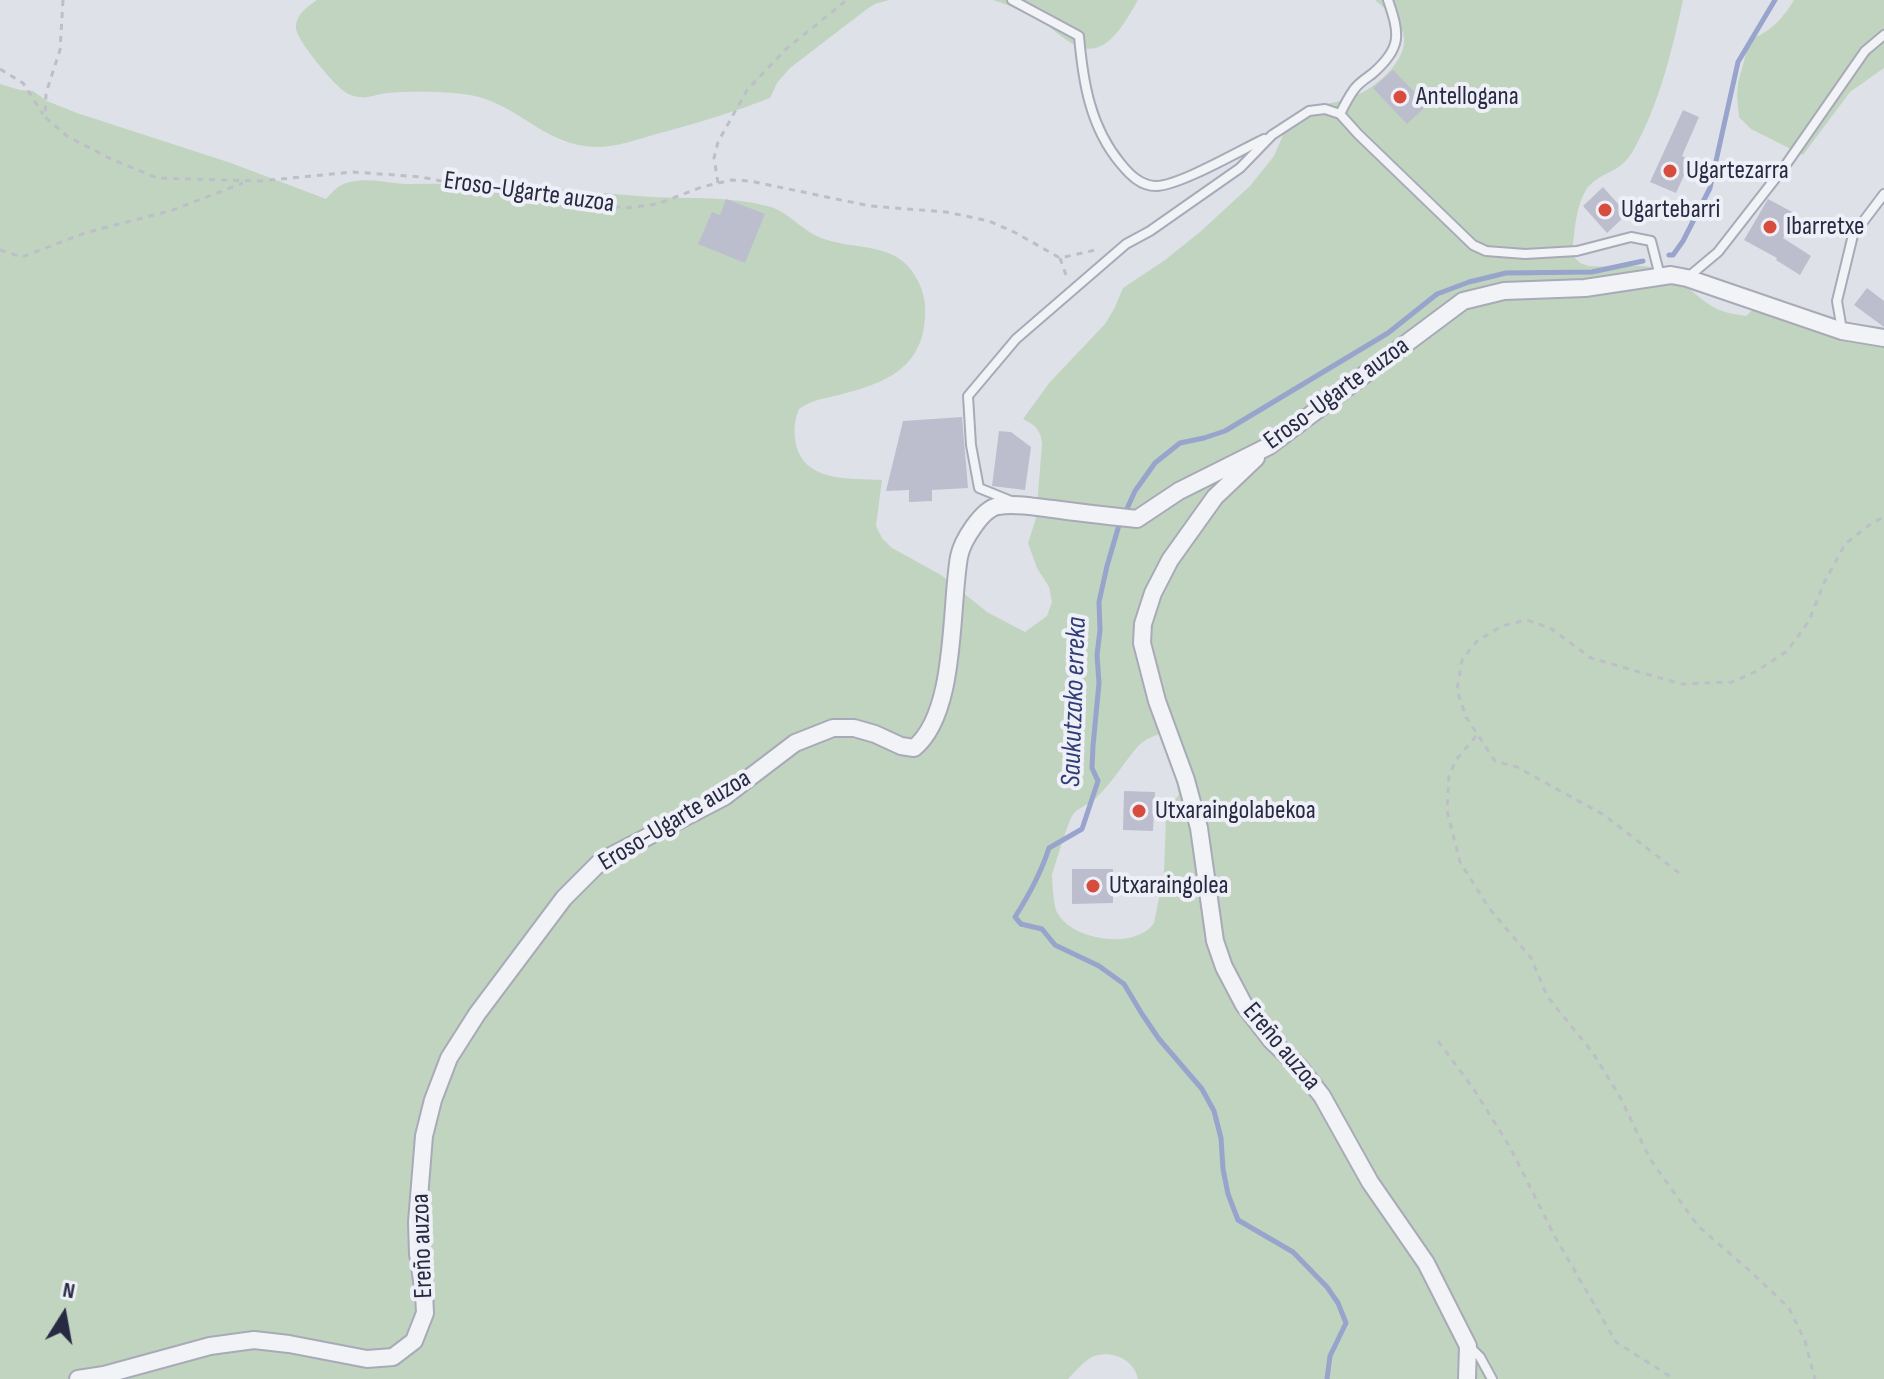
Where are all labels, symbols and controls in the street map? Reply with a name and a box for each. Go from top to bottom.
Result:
place label: Antellogana [1416,81,1519,113]
marker: Antellogana [1391,88,1409,106]
place label: Ugartezarra [1686,155,1789,187]
marker: Ugartezarra [1661,162,1679,180]
street label: Eroso-Ugarte auzoa [442,166,616,220]
place label: Ugartebarri [1621,194,1720,226]
marker: Ugartebarri [1596,201,1614,219]
place label: Ibarretxe [1786,211,1865,243]
marker: Ibarretxe [1761,218,1779,236]
street label: Eroso-Ugarte auzoa [1258,331,1416,457]
water label: Saukutzako erreka [1055,616,1095,788]
street label: Eroso-Ugarte auzoa [593,763,757,879]
place label: Utxaraingolabekoa [1155,795,1316,827]
marker: Utxaraingolabekoa [1130,802,1148,820]
place label: Utxaraingolea [1109,870,1229,902]
marker: Utxaraingolea [1084,877,1102,895]
street label: Ereño auzoa [1235,997,1327,1097]
street label: Ereño auzoa [406,1193,440,1299]
north arrow [24,1275,104,1355]
text: N [60,1277,77,1305]

